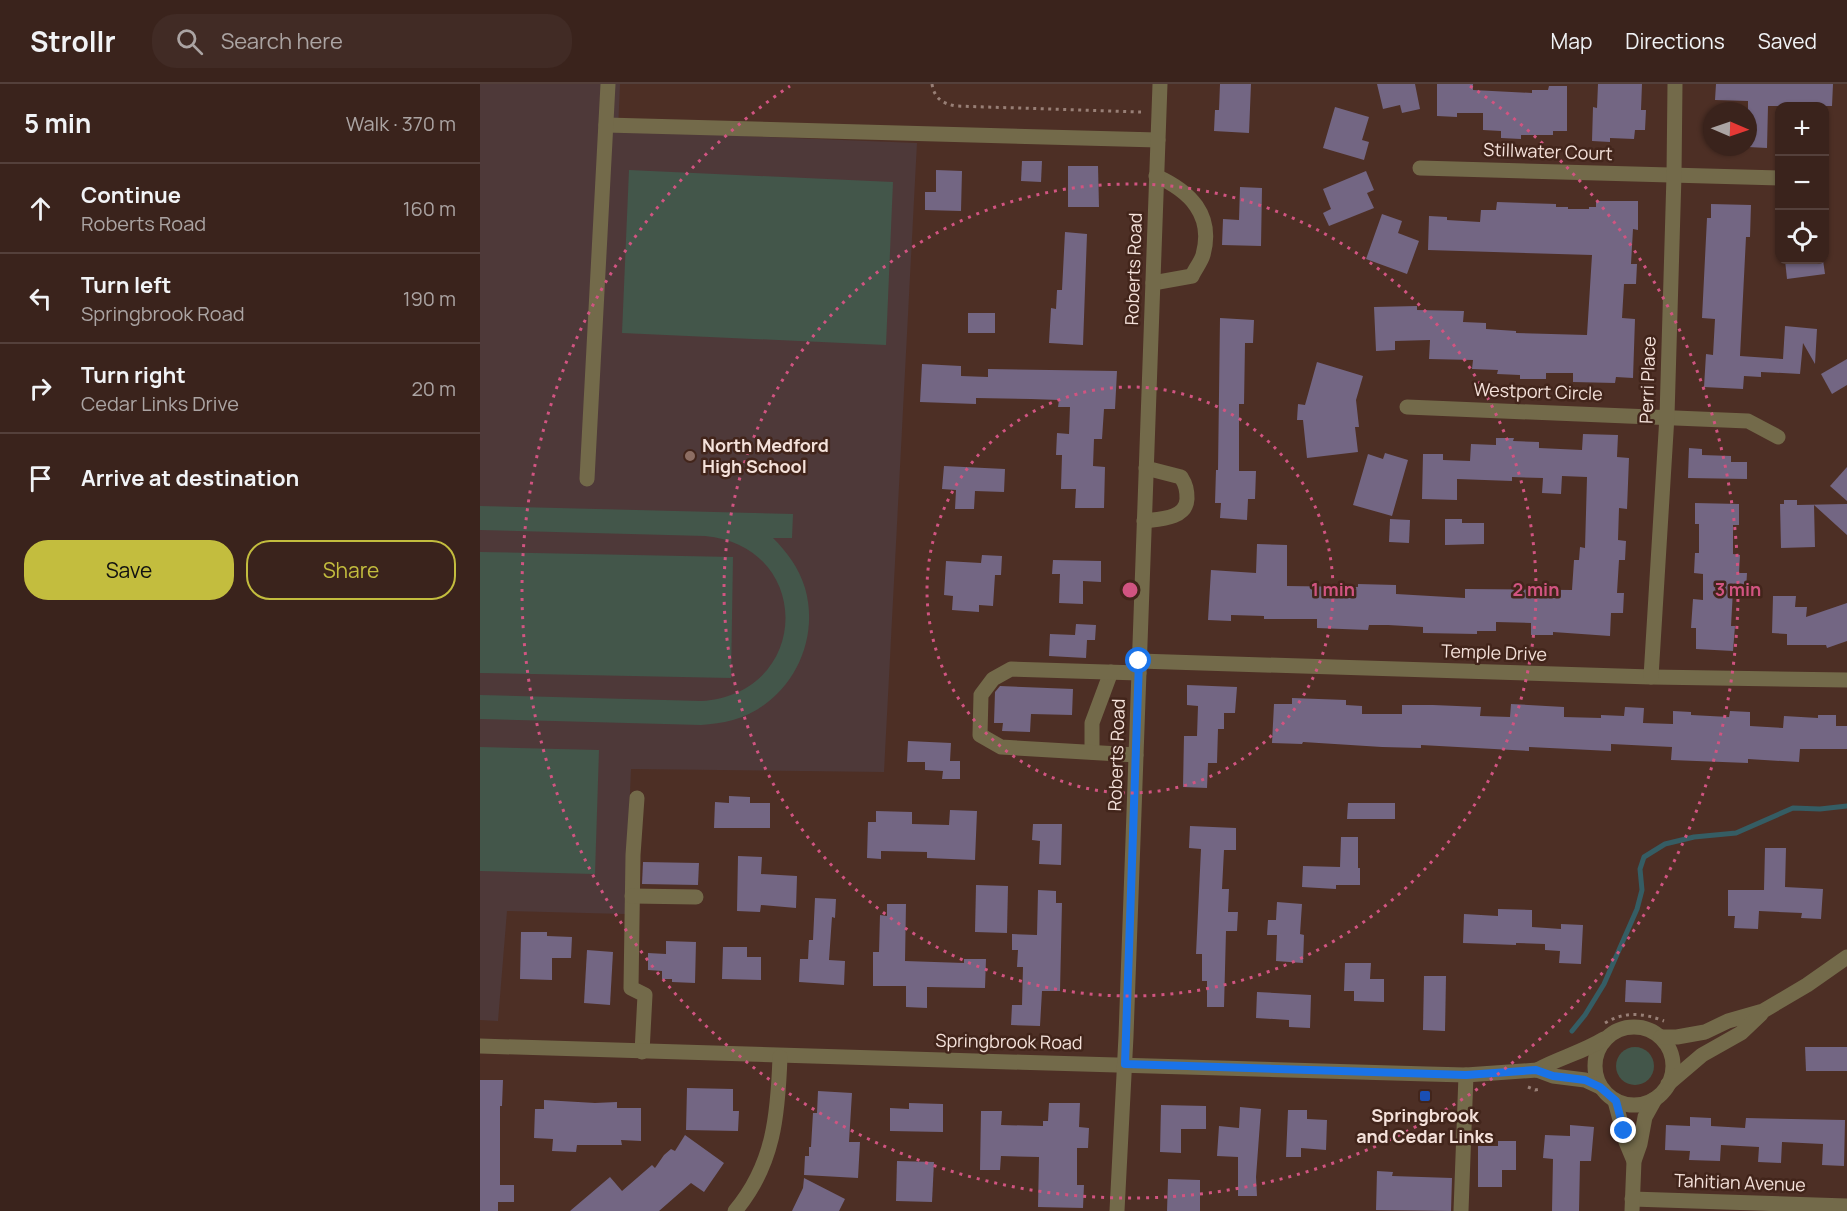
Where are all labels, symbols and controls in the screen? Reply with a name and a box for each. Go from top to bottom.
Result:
search box [152,14,572,68]
text: Strollr [30,22,116,60]
icon: search [173,25,206,58]
text: Search here [221,26,343,56]
text: Map [1551,27,1592,55]
text: Directions [1625,27,1725,55]
text: Saved [1758,27,1817,55]
north arrow [1703,102,1757,156]
map controls [1775,102,1829,264]
button: + [1775,102,1829,156]
text: 5 min [24,105,91,141]
text: Walk · 370 m [346,110,456,137]
street label: Stillwater Court [1483,137,1613,165]
button: − [1775,156,1829,210]
text: Continue [81,180,181,210]
icon: ahead [24,192,57,225]
text: 160 m [403,195,456,222]
text: Roberts Road [81,210,206,237]
button: locate [1775,210,1829,264]
street label: Roberts Road [1119,212,1147,326]
text: Turn left [81,270,171,300]
icon: left [24,282,57,315]
text: 190 m [403,285,456,312]
text: Springbrook Road [81,300,245,327]
street label: Perri Place [1633,336,1661,424]
text: Turn right [81,360,186,390]
icon: right [24,372,57,405]
text: 20 m [411,375,456,402]
street label: Westport Circle [1473,377,1603,405]
text: Cedar Links Drive [81,390,239,417]
place label: North Medford High School [702,433,829,478]
marker: North Medford High School [683,449,697,463]
icon: arrive [24,462,57,495]
text: Arrive at destination [81,463,299,493]
button: Save [24,540,234,600]
button: Share [246,540,456,600]
text: 1 min [1311,577,1355,601]
text: 2 min [1513,577,1559,601]
text: 3 min [1715,577,1761,601]
centre of rings [1120,580,1140,600]
street label: Temple Drive [1441,638,1547,666]
route start [1125,647,1151,673]
street label: Roberts Road [1102,698,1130,812]
street label: Springbrook Road [935,1028,1083,1054]
marker: Springbrook and Cedar Links [1418,1089,1432,1103]
place label: Springbrook and Cedar Links [1356,1103,1494,1148]
route end [1610,1117,1636,1143]
street label: Tahitian Avenue [1674,1168,1806,1196]

